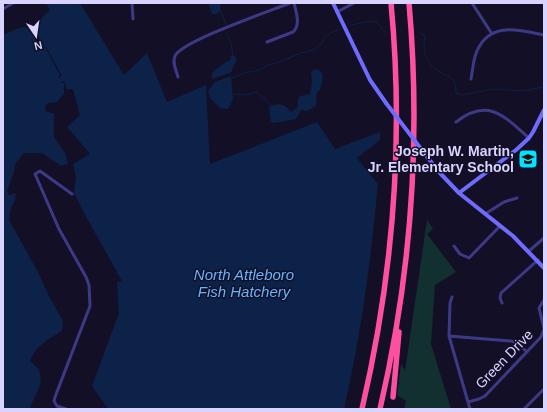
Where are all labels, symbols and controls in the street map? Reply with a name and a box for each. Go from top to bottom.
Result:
north arrow [16,16,56,56]
text: N [33,39,43,52]
place label: Joseph W. Martin, Jr. Elementary School [368,143,514,175]
school or university icon: Joseph W. Martin, Jr. Elementary School [517,148,539,170]
water label: North Attleboro Fish Hatchery [194,266,294,300]
street label: Green Drive [472,326,536,392]

